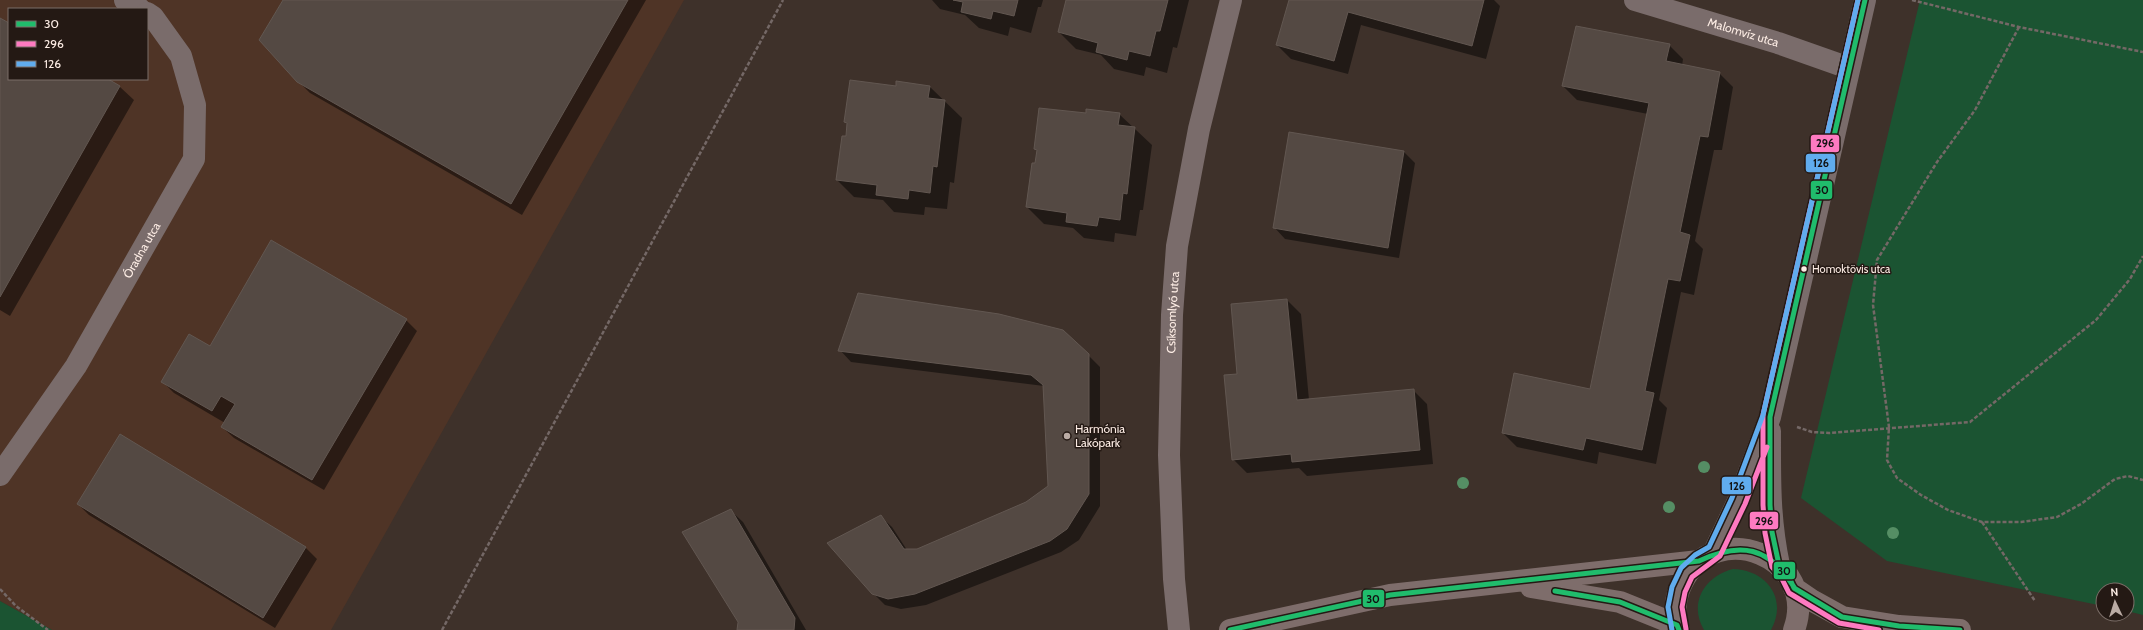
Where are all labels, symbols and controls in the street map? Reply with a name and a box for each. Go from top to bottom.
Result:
legend [8,8,148,80]
street label: Malomvíz utca [1706,14,1781,50]
text: 30 [44,16,59,31]
text: 296 [44,36,64,51]
text: 126 [44,56,61,71]
line badge: 296 [1810,134,1840,153]
text: 296 [1816,136,1834,150]
line badge: 126 [1805,153,1836,173]
text: 126 [1813,156,1829,170]
line badge: 30 [1810,180,1833,200]
text: 30 [1815,183,1829,197]
street label: Óradna utca [120,219,163,281]
place label: Homoktövis utca [1812,262,1891,276]
marker: Homoktövis utca [1799,264,1809,274]
street label: Csíksomlyó utca [1163,271,1182,353]
place label: Harmónia Lakópark [1075,421,1125,450]
marker: Harmónia Lakópark [1062,431,1072,441]
line badge: 126 [1721,476,1752,495]
text: 126 [1729,479,1745,493]
line badge: 296 [1749,511,1779,530]
text: 296 [1755,514,1773,528]
line badge: 30 [1773,561,1796,580]
text: 30 [1777,564,1791,578]
north arrow [2095,582,2135,622]
text: N [2110,585,2119,599]
line badge: 30 [1362,589,1385,608]
text: 30 [1366,592,1380,606]

